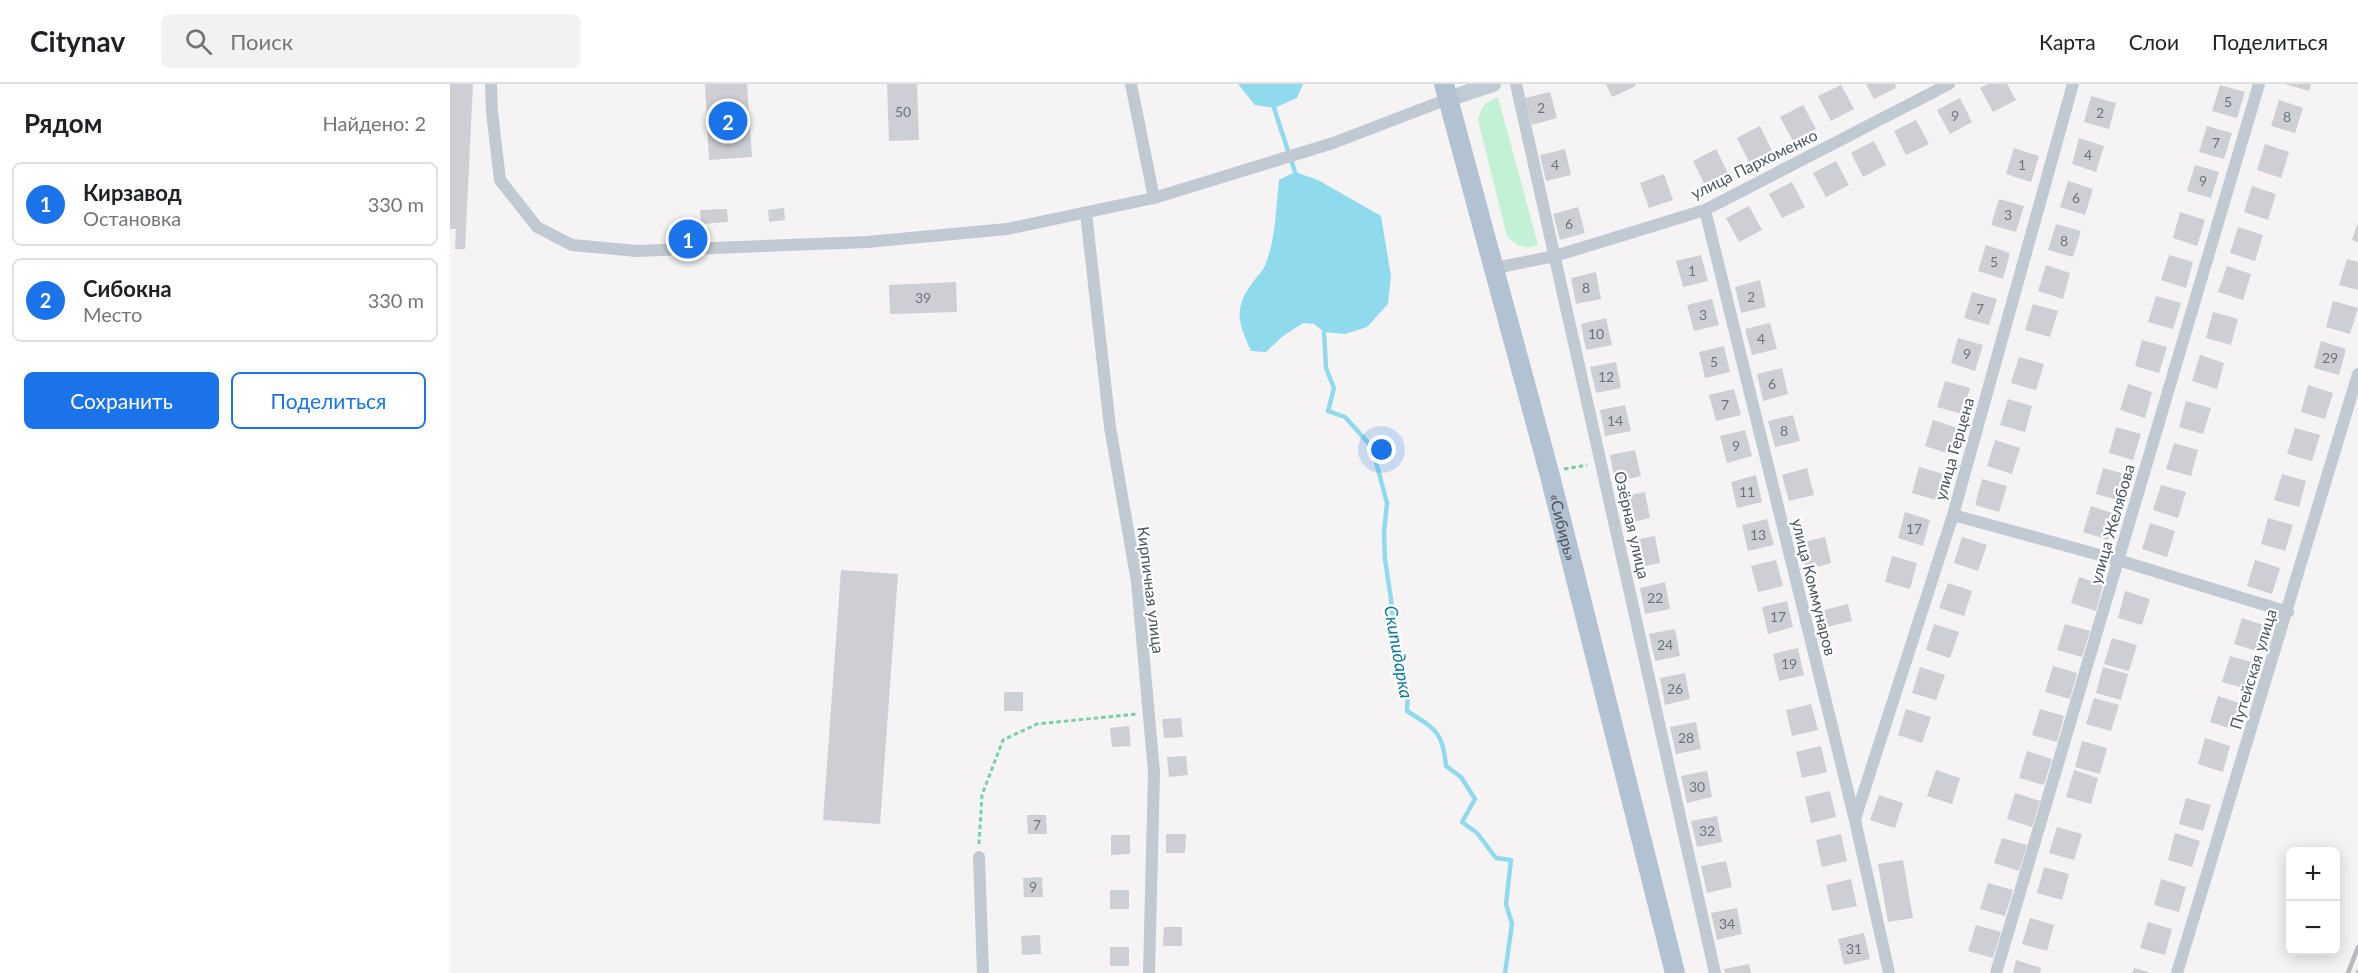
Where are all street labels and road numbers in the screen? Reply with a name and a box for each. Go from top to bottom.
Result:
street label: улица Пархоменко [1687,125,1820,202]
street label: улица Герцена [1930,395,1977,502]
street label: улица Желябова [2085,462,2138,586]
street label: Озёрная улица [1611,469,1654,581]
street label: «Сибирь» [1546,491,1581,563]
street label: улица Коммунаров [1788,516,1841,658]
street label: Кирпичная улица [1134,525,1169,655]
street label: Путейская улица [2225,606,2280,731]

